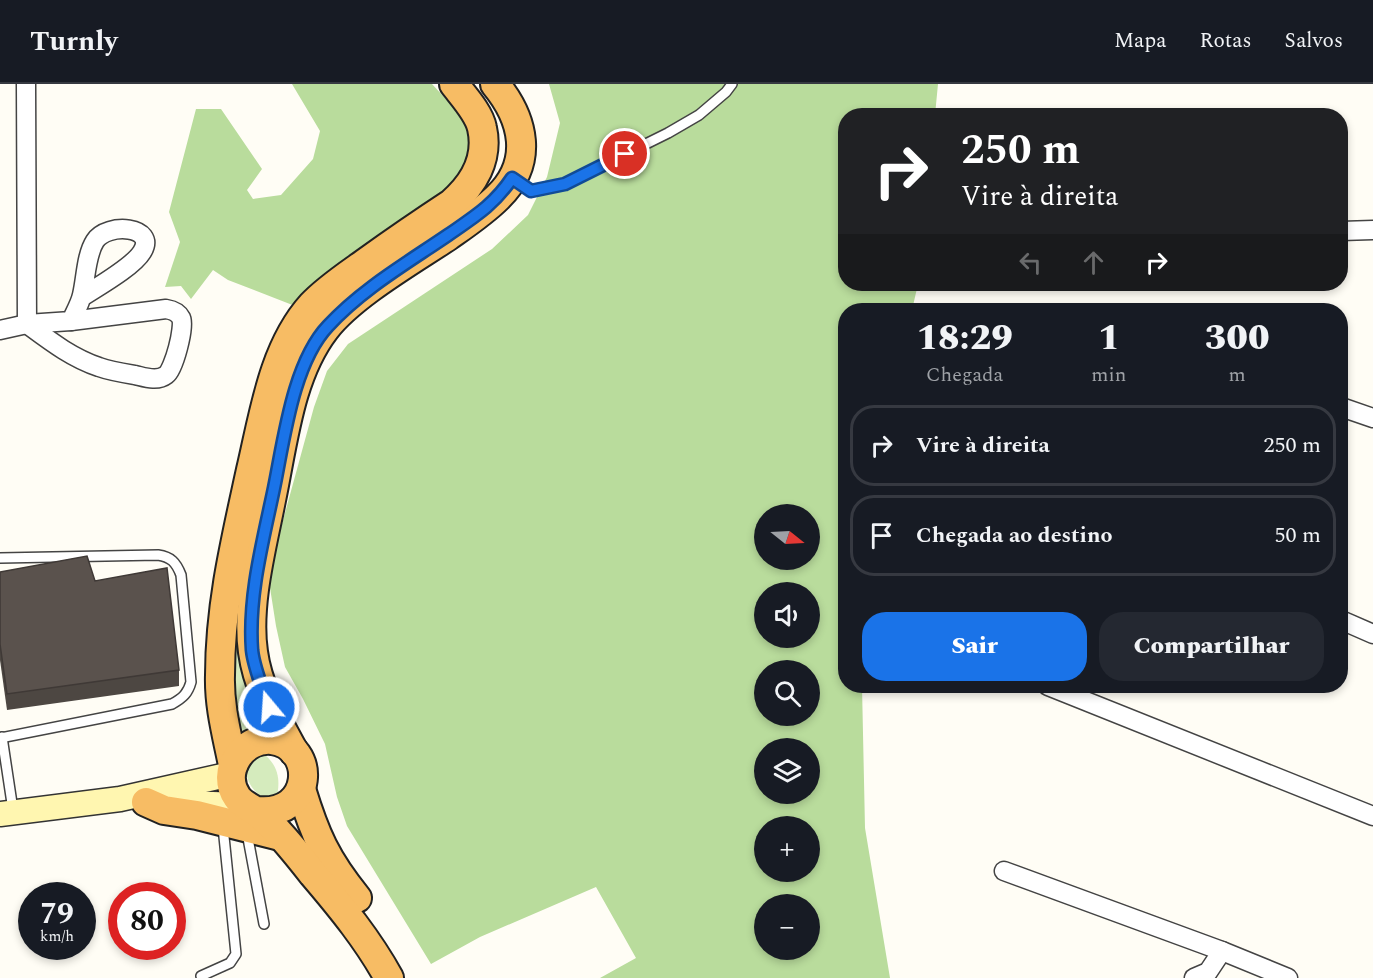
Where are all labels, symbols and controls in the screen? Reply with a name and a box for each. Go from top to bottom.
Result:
text: Turnly [30,20,118,63]
text: Mapa [1114,25,1167,57]
text: Rotas [1200,25,1252,57]
text: Salvos [1285,25,1343,57]
text: 250 m [961,119,1080,182]
pin [599,128,650,179]
icon: right [862,132,940,210]
icon: arrive [608,137,641,170]
text: Vire à direita [961,176,1118,218]
icon: left [1014,246,1047,279]
icon: ahead [1077,246,1110,279]
icon: right [1140,246,1173,279]
text: 18:29 [916,311,1013,366]
text: 1 [1098,311,1120,366]
text: 300 [1205,311,1270,366]
text: Chegada [926,360,1003,390]
text: min [1091,360,1126,390]
text: m [1229,360,1246,390]
icon: right [865,429,898,462]
text: Vire à direita [916,429,1050,462]
text: 250 m [1264,429,1321,462]
north arrow [754,504,820,570]
map controls [754,504,820,960]
icon: arrive [865,519,898,552]
text: Chegada ao destino [916,519,1113,552]
text: 50 m [1275,519,1321,552]
button: sound [754,582,820,648]
button: Sair [862,612,1087,681]
button: Compartilhar [1099,612,1324,681]
button: search [754,660,820,726]
position arrow [237,675,301,739]
button: layers [754,738,820,804]
button: + [754,816,820,882]
speed limit sign: 80 [108,882,186,960]
text: 79 [40,891,74,937]
button: − [754,894,820,960]
text: km/h [40,925,74,948]

